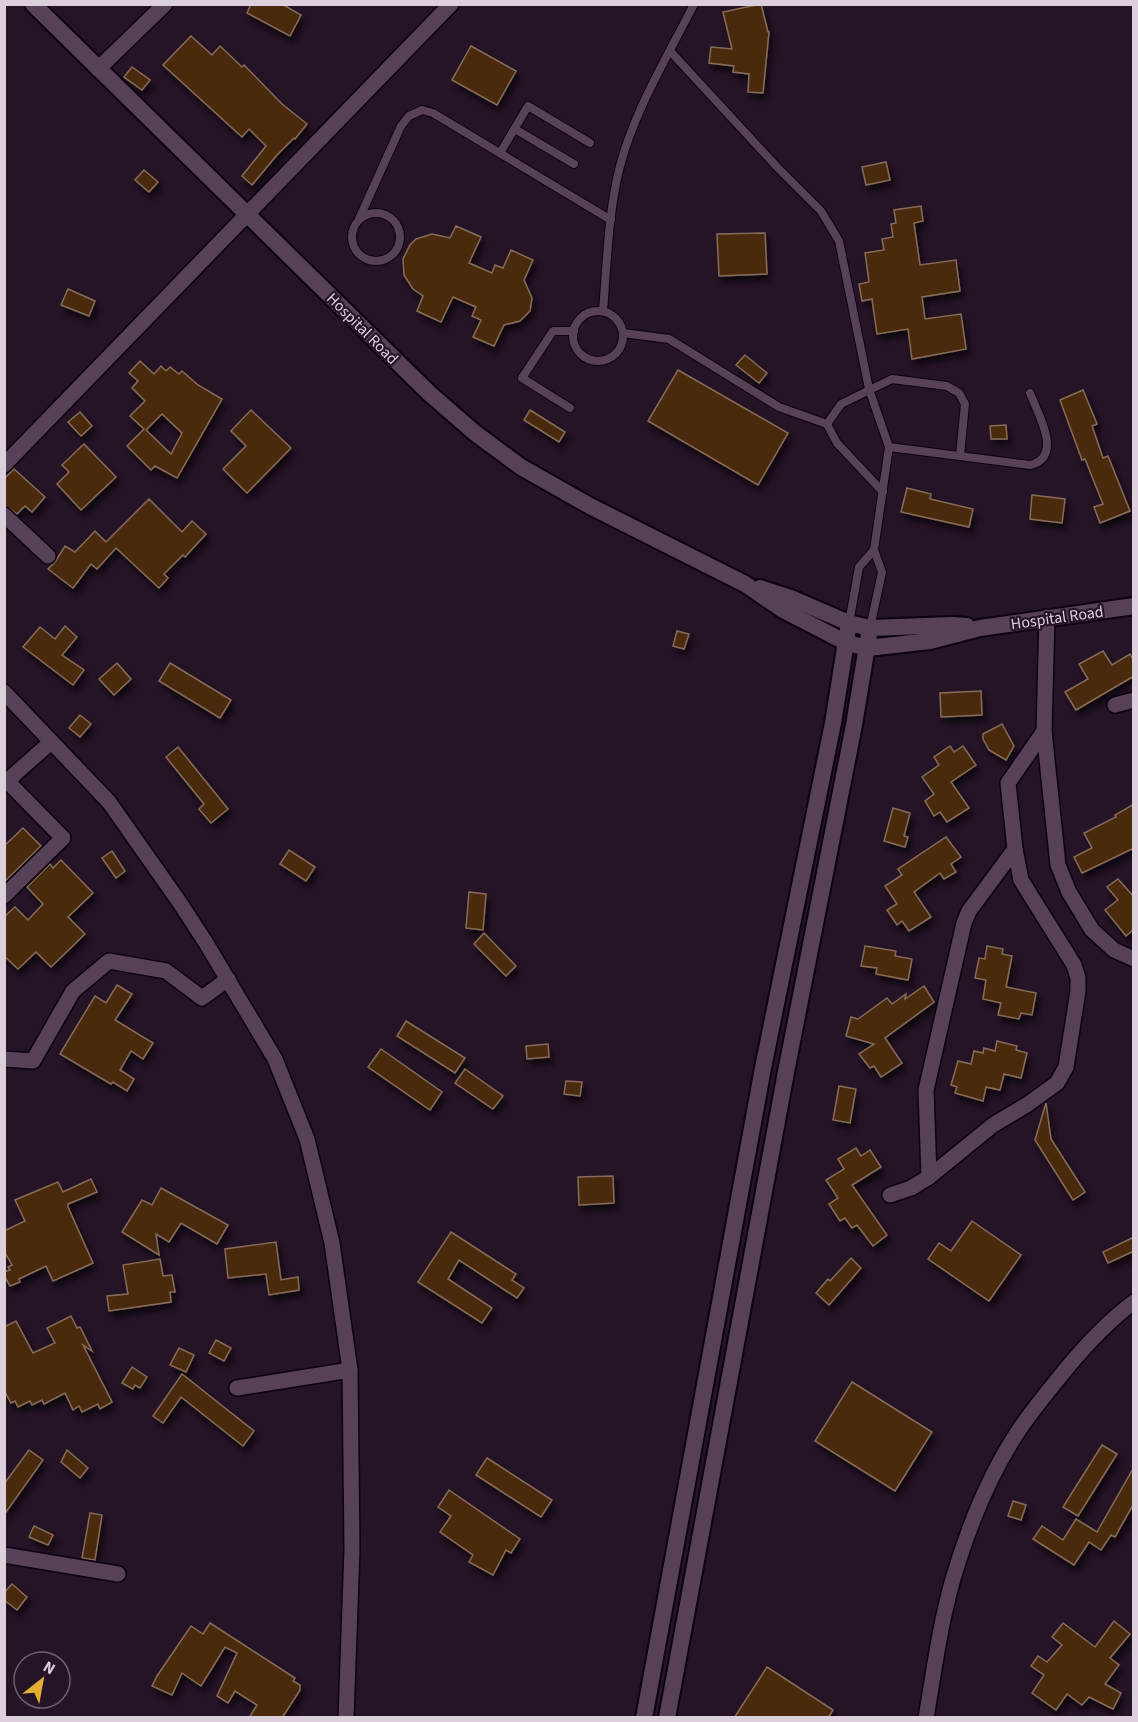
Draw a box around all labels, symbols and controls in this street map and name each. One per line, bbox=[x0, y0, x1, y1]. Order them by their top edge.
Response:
street label: Hospital Road bbox=[322, 288, 403, 369]
street label: Hospital Road bbox=[1009, 601, 1105, 635]
north arrow bbox=[12, 1650, 72, 1710]
text: N bbox=[39, 1656, 59, 1680]

